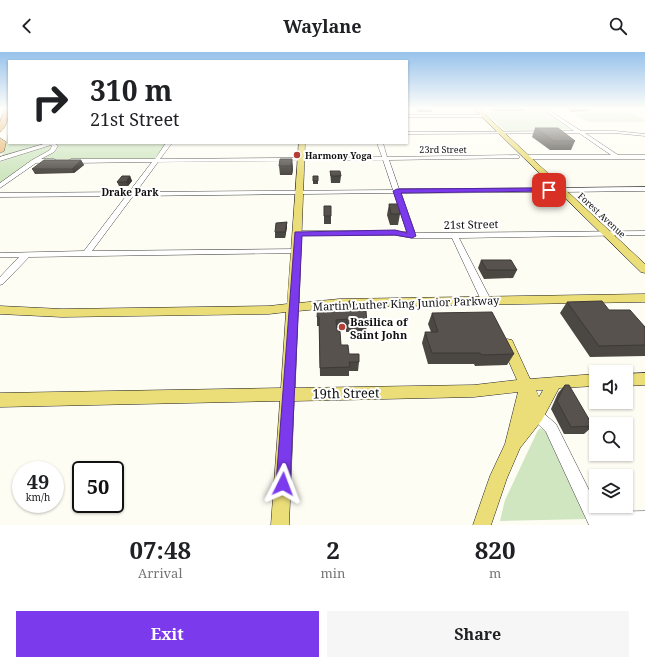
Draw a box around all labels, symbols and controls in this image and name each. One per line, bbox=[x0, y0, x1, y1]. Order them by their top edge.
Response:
text: Waylane bbox=[283, 14, 362, 38]
icon: back bbox=[16, 15, 38, 37]
icon: search bbox=[607, 15, 629, 37]
text: 310 m bbox=[90, 71, 172, 109]
icon: right bbox=[24, 76, 76, 128]
text: 21st Street bbox=[90, 107, 179, 131]
street label: 23rd Street bbox=[419, 143, 467, 156]
place label: Harmony Yoga bbox=[305, 149, 372, 162]
marker: Harmony Yoga bbox=[292, 150, 302, 160]
pin bbox=[532, 173, 566, 207]
icon: arrive bbox=[538, 179, 560, 201]
district label: Drake Park bbox=[101, 185, 159, 199]
street label: Forest Avenue bbox=[575, 189, 629, 241]
street label: 21st Street bbox=[444, 216, 499, 232]
street label: Martin Luther King Junior Parkway bbox=[312, 292, 500, 314]
place label: Basilica of Saint John bbox=[350, 314, 409, 342]
marker: Basilica of Saint John bbox=[337, 322, 347, 332]
map controls bbox=[589, 365, 633, 513]
button: sound bbox=[589, 365, 633, 409]
street label: 19th Street bbox=[312, 383, 380, 403]
button: search bbox=[589, 417, 633, 461]
speed limit sign: 50 bbox=[72, 461, 124, 513]
position arrow bbox=[262, 463, 304, 505]
text: 49 bbox=[27, 468, 49, 495]
button: layers bbox=[589, 469, 633, 513]
text: km/h bbox=[26, 490, 50, 504]
text: 07:48 bbox=[129, 533, 191, 566]
text: 2 bbox=[326, 533, 340, 566]
text: 820 bbox=[475, 533, 515, 566]
text: Arrival bbox=[138, 564, 182, 582]
text: min bbox=[320, 564, 345, 582]
text: m bbox=[489, 564, 501, 582]
button: Exit bbox=[16, 611, 319, 657]
button: Share bbox=[327, 611, 629, 657]

